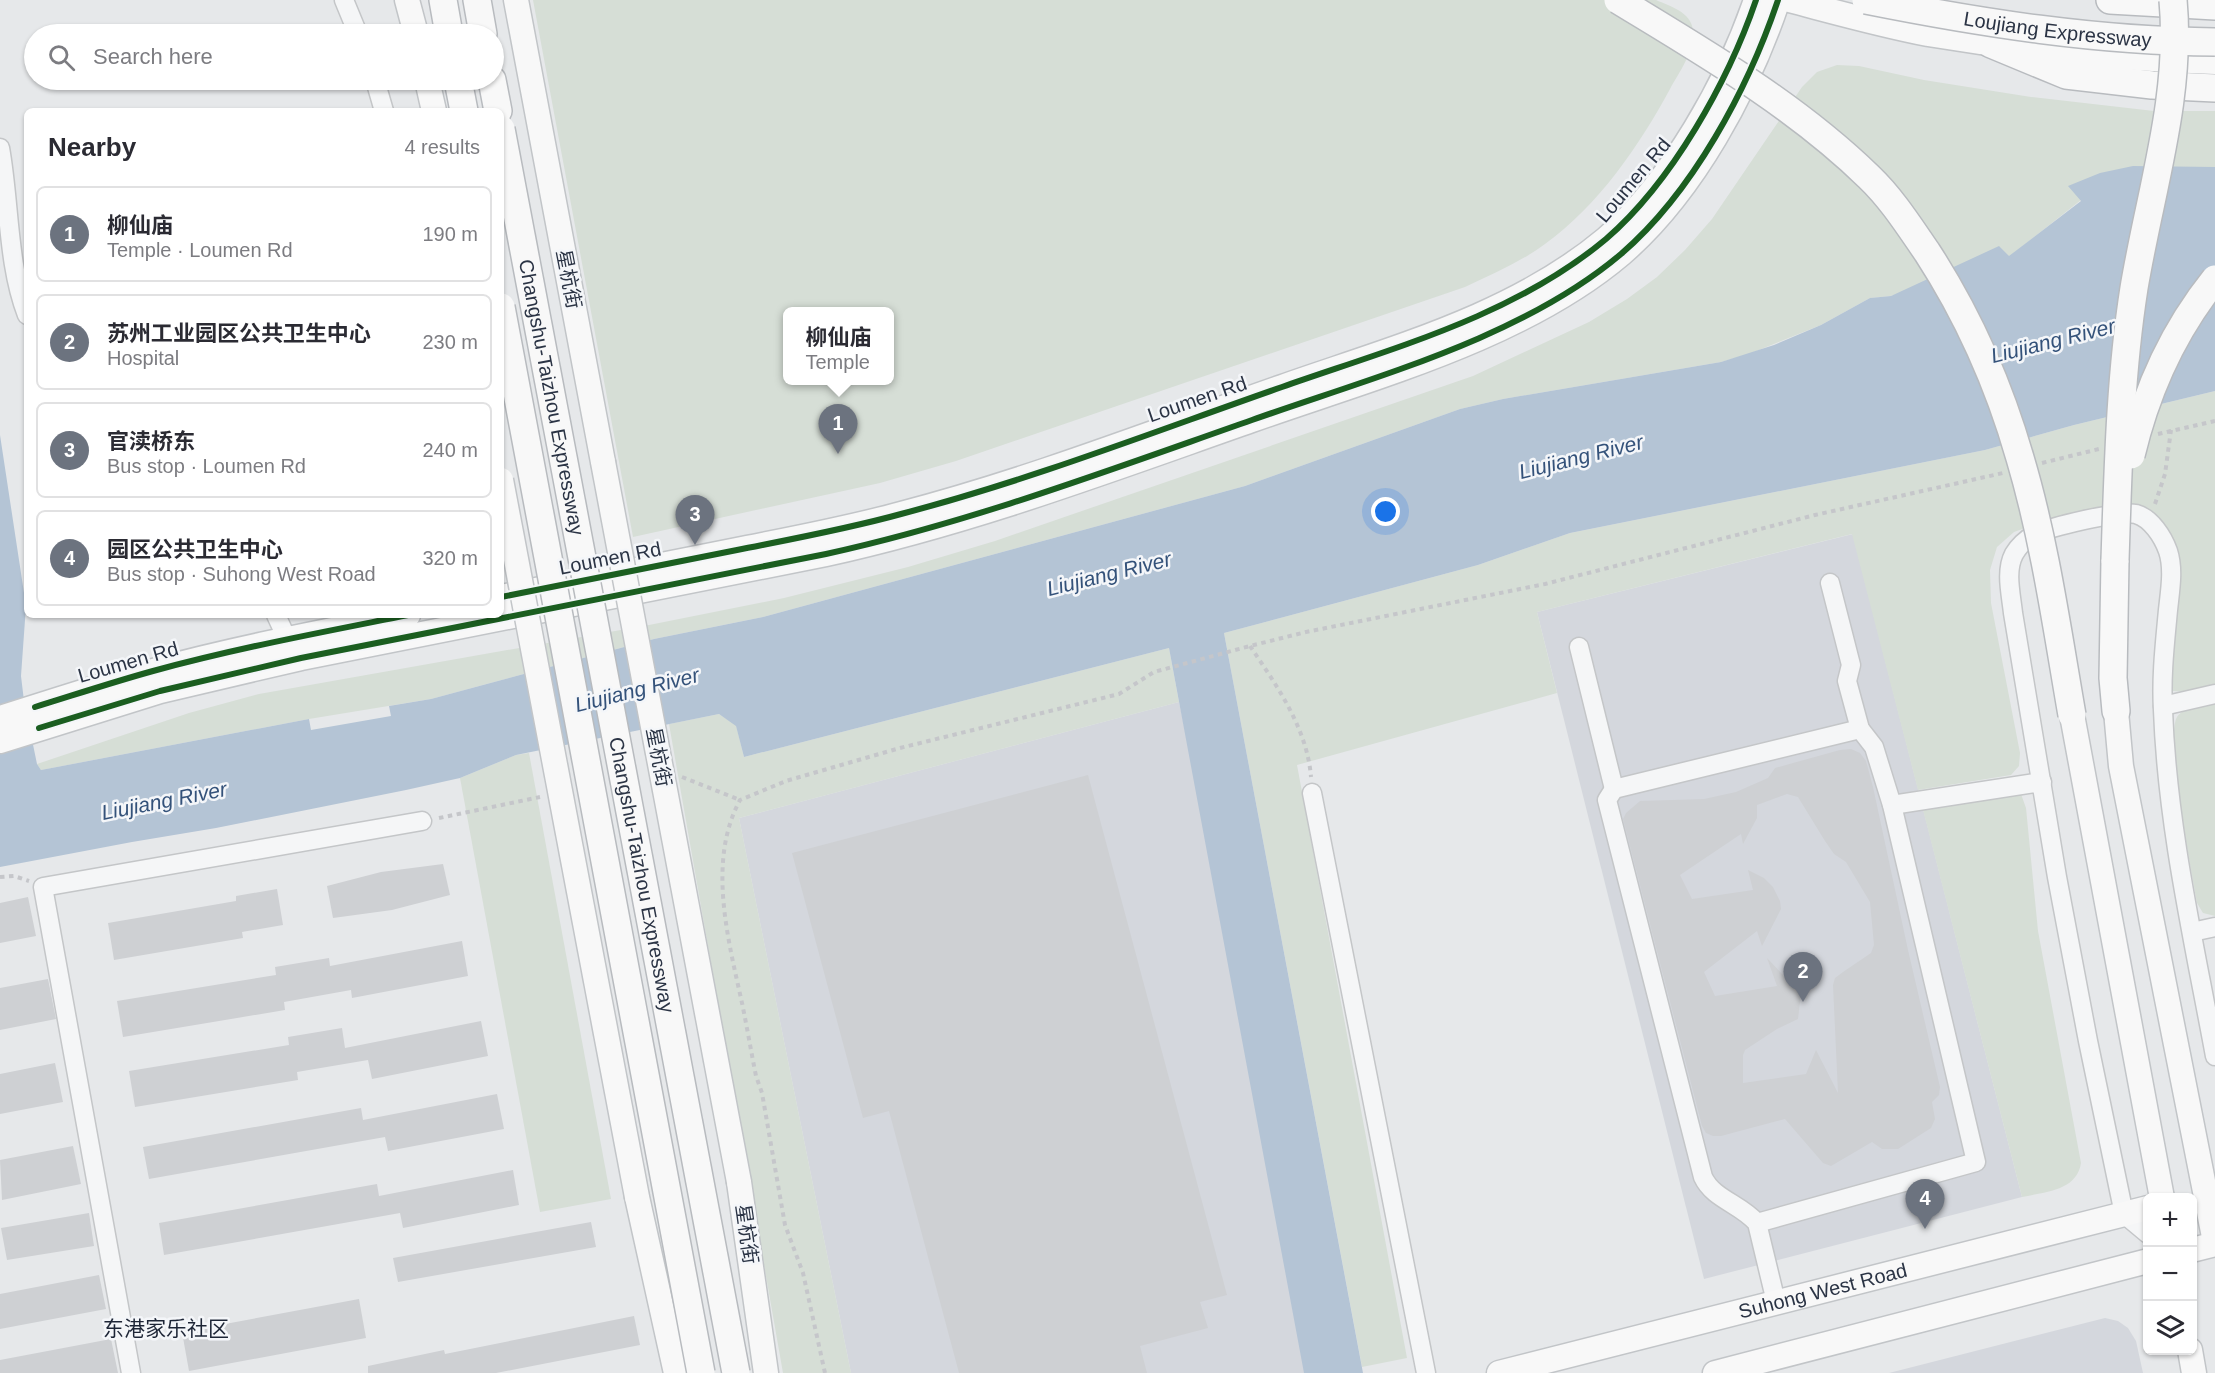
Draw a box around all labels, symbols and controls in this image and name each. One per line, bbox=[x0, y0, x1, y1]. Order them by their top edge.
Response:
street label: Loujiang Expressway bbox=[1962, 7, 2152, 51]
search box bbox=[24, 24, 504, 90]
icon: search bbox=[45, 41, 78, 74]
text: Search here bbox=[93, 44, 213, 69]
text: Nearby bbox=[48, 132, 136, 162]
street label: Loumen Rd bbox=[1591, 133, 1675, 227]
text: 4 results bbox=[404, 136, 480, 158]
text: 柳仙庙 bbox=[107, 213, 173, 238]
text: 1 bbox=[64, 223, 75, 245]
text: 190 m bbox=[422, 223, 478, 245]
text: Temple · Loumen Rd bbox=[107, 239, 293, 261]
street label: 星杭街 bbox=[552, 247, 586, 311]
street label: Changshu-Taizhou Expressway bbox=[515, 258, 588, 537]
popup bbox=[783, 307, 894, 385]
water label: Liujiang River bbox=[1988, 314, 2118, 367]
text: 苏州工业园区公共卫生中心 bbox=[107, 321, 371, 346]
text: 柳仙庙 bbox=[805, 325, 872, 350]
text: 2 bbox=[64, 331, 75, 353]
text: 230 m bbox=[422, 331, 478, 353]
text: Hospital bbox=[107, 347, 179, 369]
text: Temple bbox=[805, 351, 870, 373]
street label: Loumen Rd bbox=[1145, 372, 1249, 426]
pin: 1 bbox=[818, 404, 858, 454]
text: 官渎桥东 bbox=[107, 429, 195, 454]
water label: Liujiang River bbox=[1516, 430, 1646, 483]
text: 3 bbox=[64, 439, 75, 461]
text: 240 m bbox=[422, 439, 478, 461]
text: Bus stop · Loumen Rd bbox=[107, 455, 306, 477]
pin: 3 bbox=[676, 496, 714, 545]
your location bbox=[1371, 497, 1400, 526]
text: 园区公共卫生中心 bbox=[107, 537, 283, 562]
street label: Loumen Rd bbox=[557, 537, 663, 579]
text: 4 bbox=[64, 547, 75, 569]
text: 320 m bbox=[422, 547, 478, 569]
water label: Liujiang River bbox=[1044, 547, 1174, 600]
text: Bus stop · Suhong West Road bbox=[107, 563, 376, 585]
street label: Loumen Rd bbox=[75, 637, 181, 687]
water label: Liujiang River bbox=[572, 663, 702, 716]
street label: 星杭街 bbox=[642, 725, 676, 789]
street label: Changshu-Taizhou Expressway bbox=[605, 735, 679, 1015]
water label: Liujiang River bbox=[99, 777, 230, 824]
pin: 2 bbox=[1784, 952, 1822, 1002]
pin: 4 bbox=[1906, 1180, 1944, 1229]
map controls bbox=[2143, 1193, 2197, 1355]
button: + bbox=[2143, 1193, 2197, 1247]
street label: 星杭街 bbox=[732, 1203, 762, 1265]
button: − bbox=[2143, 1247, 2197, 1301]
street label: Suhong West Road bbox=[1736, 1259, 1909, 1323]
button: layers bbox=[2143, 1301, 2197, 1355]
district label: 东港家乐社区 bbox=[103, 1317, 229, 1340]

